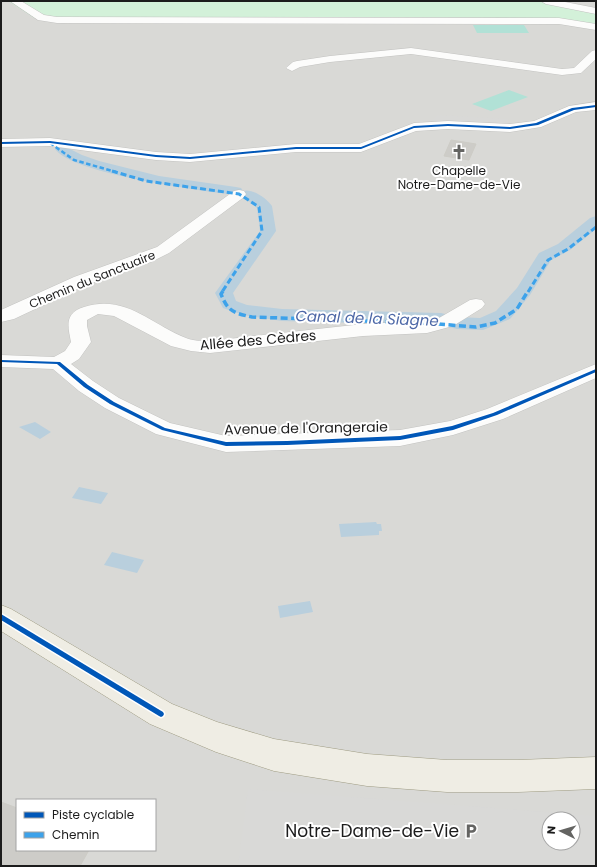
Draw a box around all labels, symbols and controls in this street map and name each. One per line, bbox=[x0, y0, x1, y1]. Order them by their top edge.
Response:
church icon: Chapelle Notre-Dame-de-Vie bbox=[450, 143, 468, 161]
place label: Chapelle Notre-Dame-de-Vie bbox=[398, 162, 520, 193]
street label: Chemin du Sanctuaire bbox=[26, 246, 158, 312]
water label: Canal de la Siagne bbox=[295, 305, 439, 331]
street label: Allée des Cèdres bbox=[199, 325, 317, 355]
street label: Avenue de l'Orangeraie bbox=[224, 417, 388, 439]
legend bbox=[16, 799, 156, 851]
text: Piste cyclable bbox=[52, 806, 134, 823]
north arrow bbox=[541, 811, 581, 851]
place label: Notre-Dame-de-Vie bbox=[285, 819, 459, 843]
parking icon: Notre-Dame-de-Vie bbox=[462, 822, 480, 840]
text: N bbox=[543, 825, 559, 835]
text: Chemin bbox=[52, 826, 99, 843]

